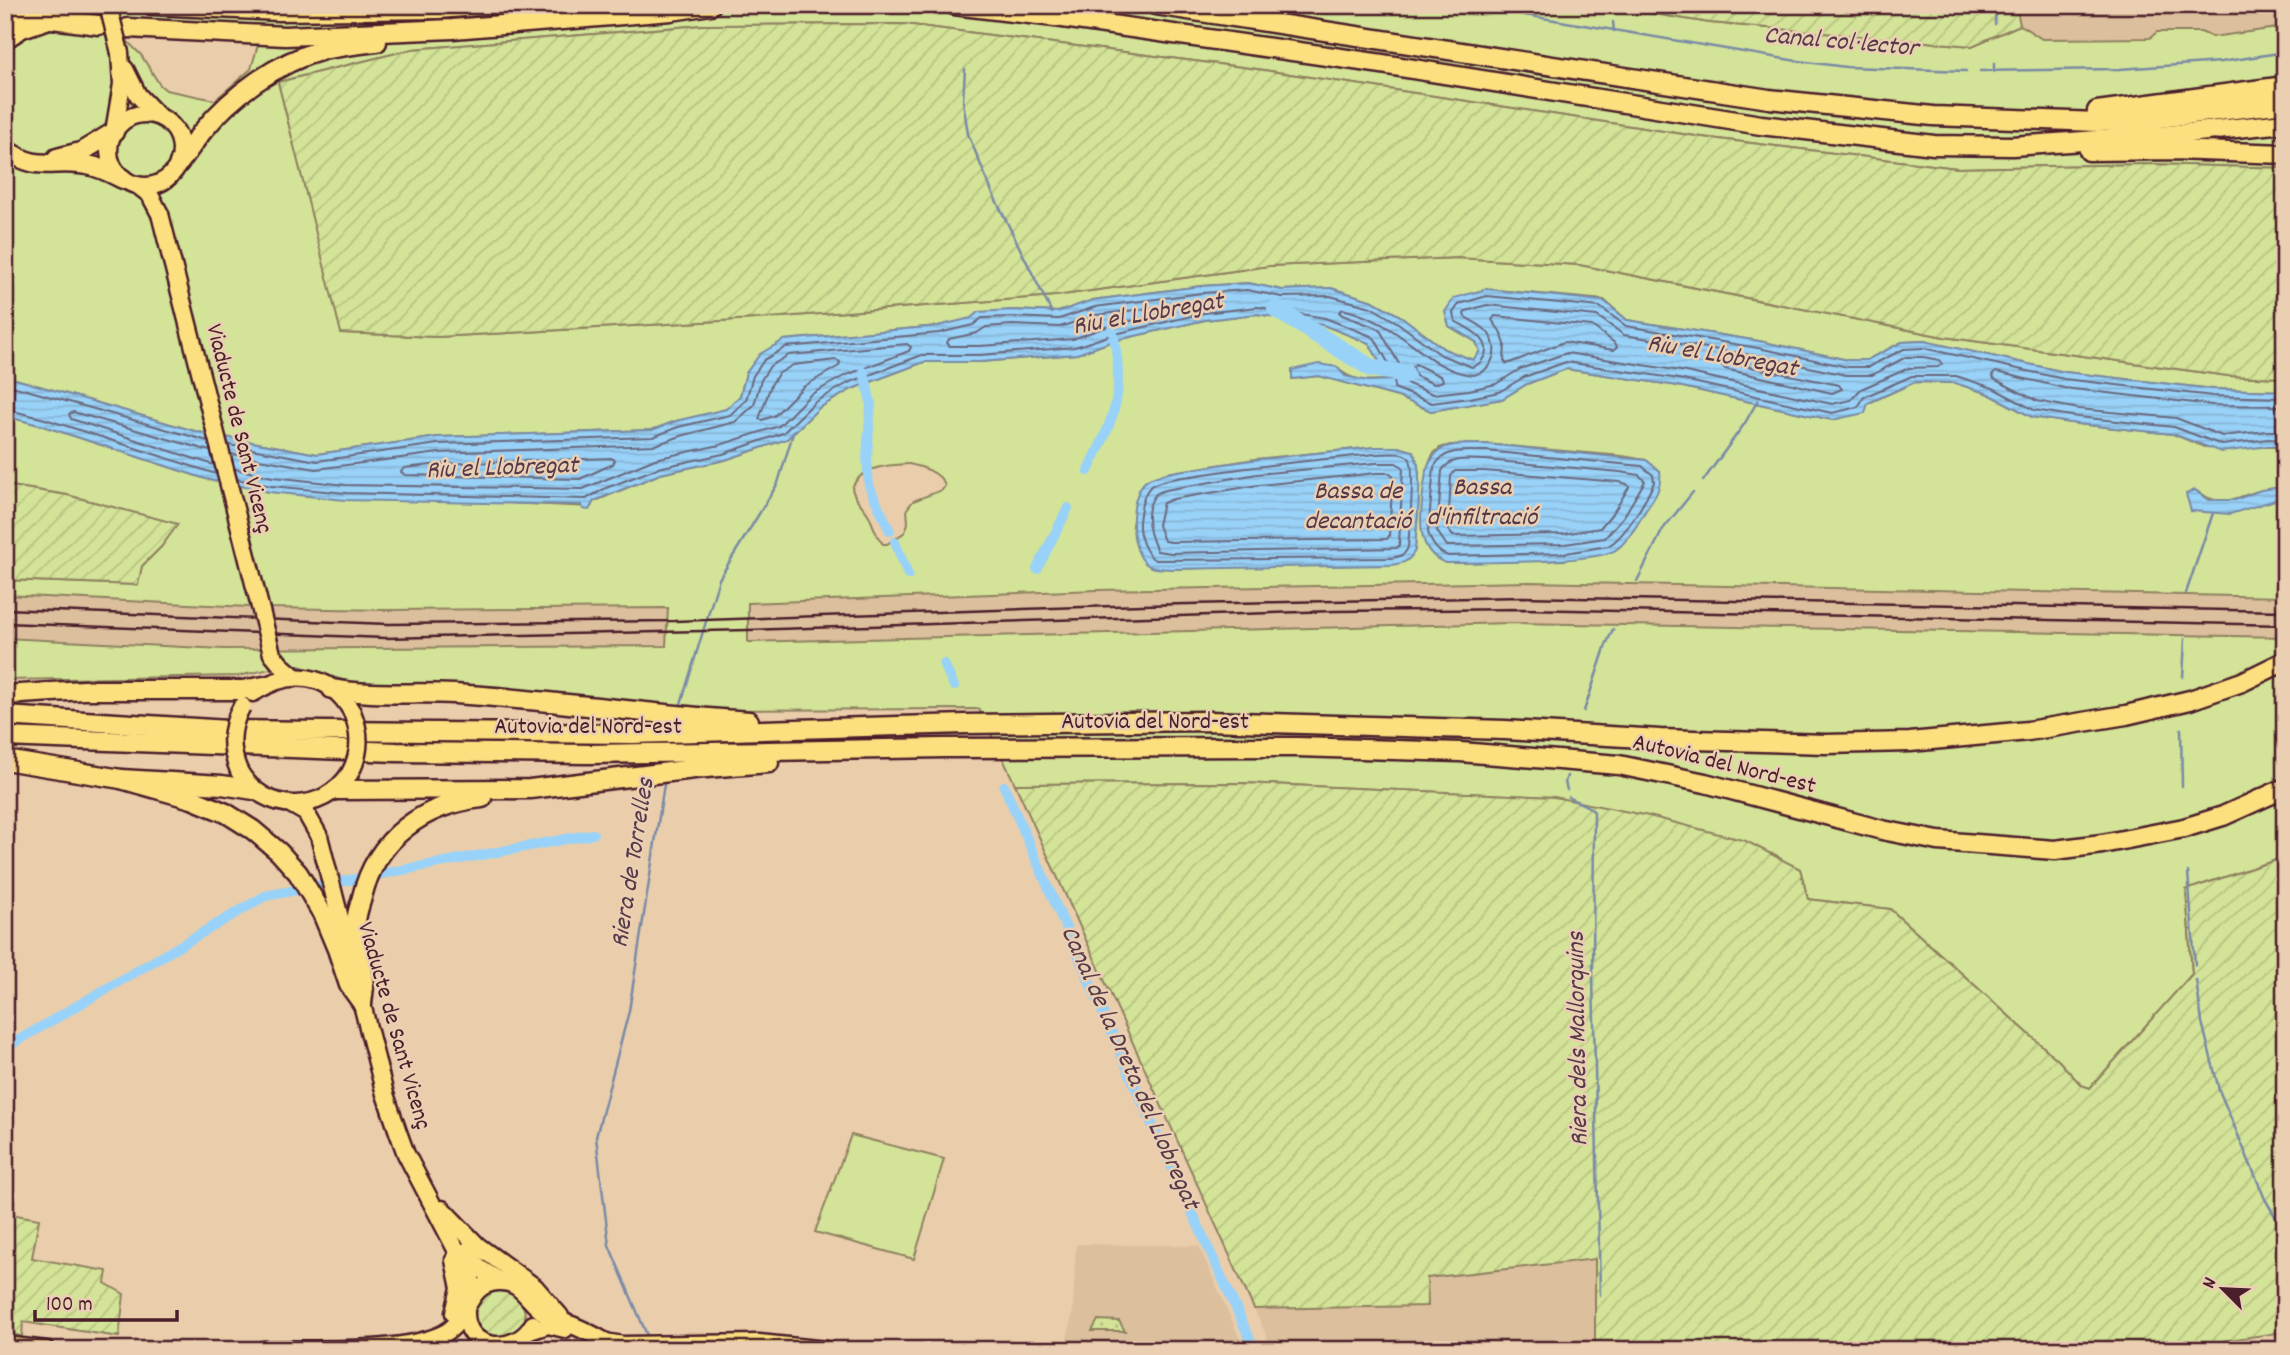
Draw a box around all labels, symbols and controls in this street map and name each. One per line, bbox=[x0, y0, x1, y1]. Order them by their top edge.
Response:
water label: Canal col·lector bbox=[1762, 18, 1923, 68]
water label: Riu el Llobregat bbox=[1070, 283, 1228, 346]
street label: Viaducte de Sant Vicenç bbox=[196, 321, 280, 537]
water label: Riu el Llobregat bbox=[1644, 326, 1802, 389]
water label: Riu el Llobregat bbox=[425, 448, 581, 490]
water label: Bassa d'infiltració bbox=[1427, 470, 1541, 537]
water label: Bassa de decantació bbox=[1305, 474, 1415, 541]
street label: Autovia del Nord-est bbox=[1061, 706, 1249, 740]
street label: Autovia del Nord-est bbox=[494, 711, 682, 745]
street label: Autovia del Nord-est bbox=[1629, 726, 1819, 804]
water label: Riera de Torrelles bbox=[602, 774, 666, 951]
street label: Viaducte de Sant Vicenç bbox=[347, 918, 439, 1134]
water label: Canal de la Dreta del Llobregat bbox=[1050, 920, 1209, 1218]
water label: Riera dels Mallorquins bbox=[1559, 930, 1599, 1147]
north arrow bbox=[2188, 1254, 2258, 1324]
text: N bbox=[2196, 1274, 2225, 1293]
scale bar bbox=[35, 1278, 177, 1322]
text: 100 m bbox=[46, 1291, 93, 1321]

